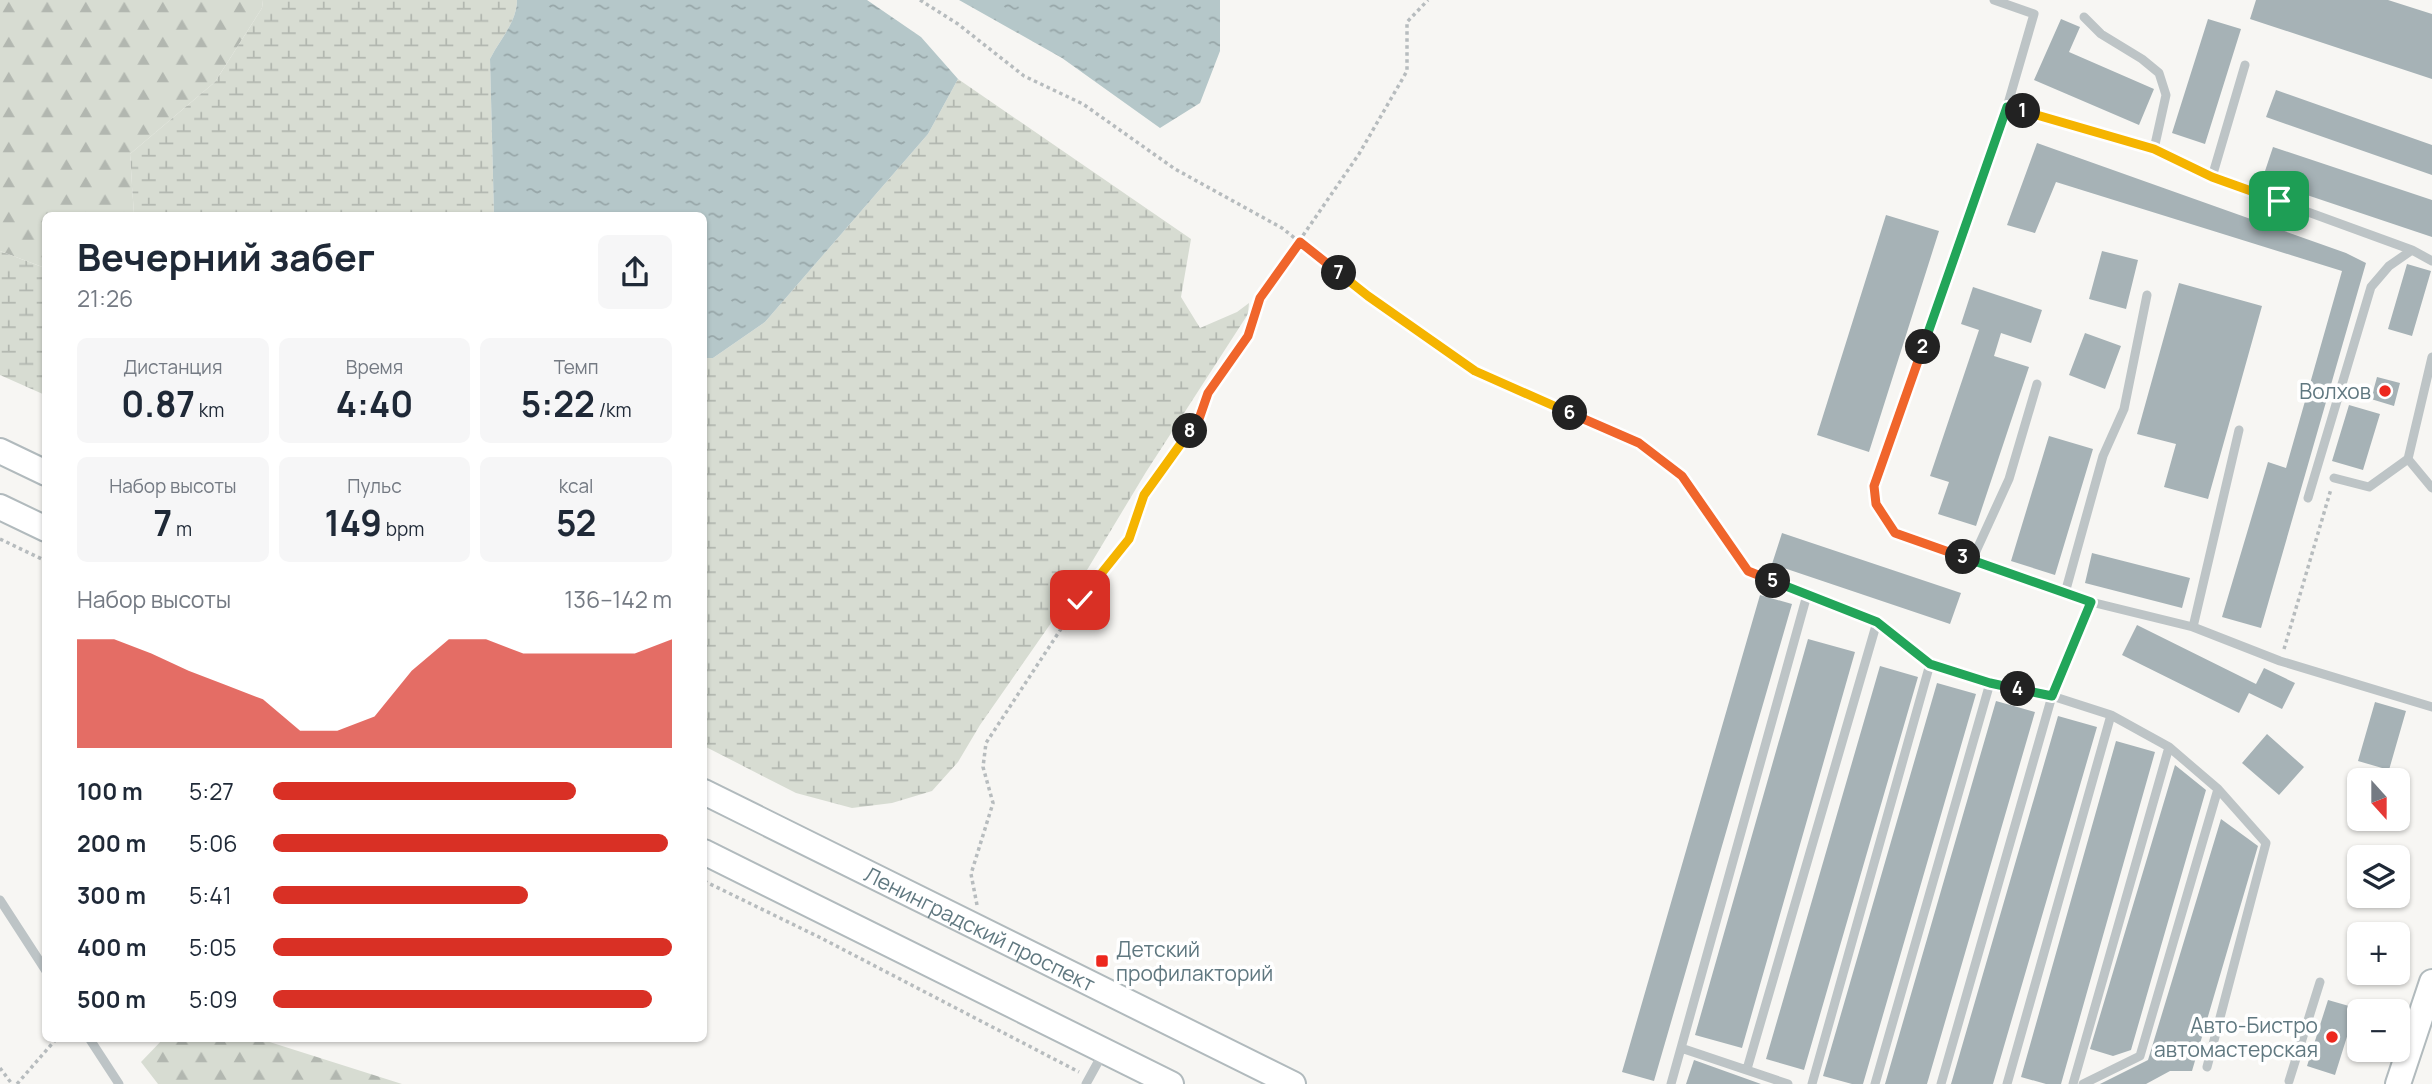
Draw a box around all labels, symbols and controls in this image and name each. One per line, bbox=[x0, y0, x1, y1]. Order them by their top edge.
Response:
pin: 1 bbox=[2006, 94, 2040, 128]
text: 1 bbox=[2018, 97, 2027, 123]
pin bbox=[2249, 171, 2309, 231]
icon: arrive bbox=[2260, 182, 2298, 220]
text: Вечерний забег bbox=[77, 230, 375, 282]
button: share bbox=[598, 235, 672, 309]
pin: 7 bbox=[1322, 256, 1356, 290]
text: 7 bbox=[1333, 259, 1344, 285]
text: 21:26 bbox=[77, 282, 133, 314]
pin: 2 bbox=[1906, 330, 1940, 364]
text: 2 bbox=[1917, 333, 1928, 359]
text: Дистанция bbox=[123, 354, 222, 380]
text: Время bbox=[346, 354, 403, 380]
text: Темп bbox=[554, 354, 599, 380]
place label: Волхов bbox=[2299, 377, 2371, 405]
text: 0.87 bbox=[121, 380, 195, 428]
text: 4:40 bbox=[336, 380, 413, 428]
text: 5:22 bbox=[521, 380, 595, 428]
marker: Волхов bbox=[2377, 383, 2393, 399]
pin: 6 bbox=[1552, 396, 1588, 430]
text: km bbox=[195, 397, 224, 423]
text: /km bbox=[595, 397, 632, 423]
text: 6 bbox=[1564, 399, 1575, 425]
pin: 8 bbox=[1172, 414, 1208, 448]
text: 8 bbox=[1184, 417, 1195, 443]
text: Набор высоты bbox=[109, 473, 237, 499]
text: Пульс bbox=[347, 473, 402, 499]
text: kcal bbox=[559, 473, 594, 499]
text: 7 bbox=[154, 499, 172, 547]
text: 149 bbox=[325, 499, 382, 547]
text: 52 bbox=[556, 499, 596, 547]
text: m bbox=[172, 516, 192, 542]
text: bpm bbox=[382, 516, 424, 542]
pin: 3 bbox=[1946, 540, 1980, 574]
text: 3 bbox=[1957, 543, 1968, 569]
pin: 5 bbox=[1756, 564, 1790, 598]
text: 5 bbox=[1767, 567, 1778, 593]
pin bbox=[1050, 570, 1110, 630]
icon: check bbox=[1061, 581, 1099, 619]
text: Набор высоты bbox=[77, 583, 231, 615]
text: 136–142 m bbox=[564, 583, 672, 615]
pin: 4 bbox=[2000, 672, 2036, 706]
text: 4 bbox=[2012, 675, 2023, 701]
north arrow bbox=[2347, 768, 2410, 831]
map controls bbox=[2347, 768, 2410, 1062]
text: 100 m bbox=[77, 775, 143, 807]
text: 5:27 bbox=[189, 775, 234, 807]
text: 200 m bbox=[77, 827, 146, 859]
text: 5:06 bbox=[189, 827, 237, 859]
button: layers bbox=[2347, 845, 2410, 908]
street label: Ленинградский проспект bbox=[860, 860, 1100, 998]
text: 300 m bbox=[77, 879, 146, 911]
text: 5:41 bbox=[189, 879, 232, 911]
button: + bbox=[2347, 922, 2410, 985]
text: 400 m bbox=[77, 931, 147, 963]
text: 5:05 bbox=[189, 931, 236, 963]
place label: Детский профилакторий bbox=[1116, 935, 1273, 987]
marker: Детский профилакторий bbox=[1094, 953, 1110, 969]
text: 500 m bbox=[77, 983, 146, 1015]
text: 5:09 bbox=[189, 983, 237, 1015]
button: − bbox=[2347, 999, 2410, 1062]
place label: Авто-Бистро автомастерская bbox=[2154, 1011, 2318, 1063]
marker: Авто-Бистро автомастерская bbox=[2324, 1029, 2340, 1045]

